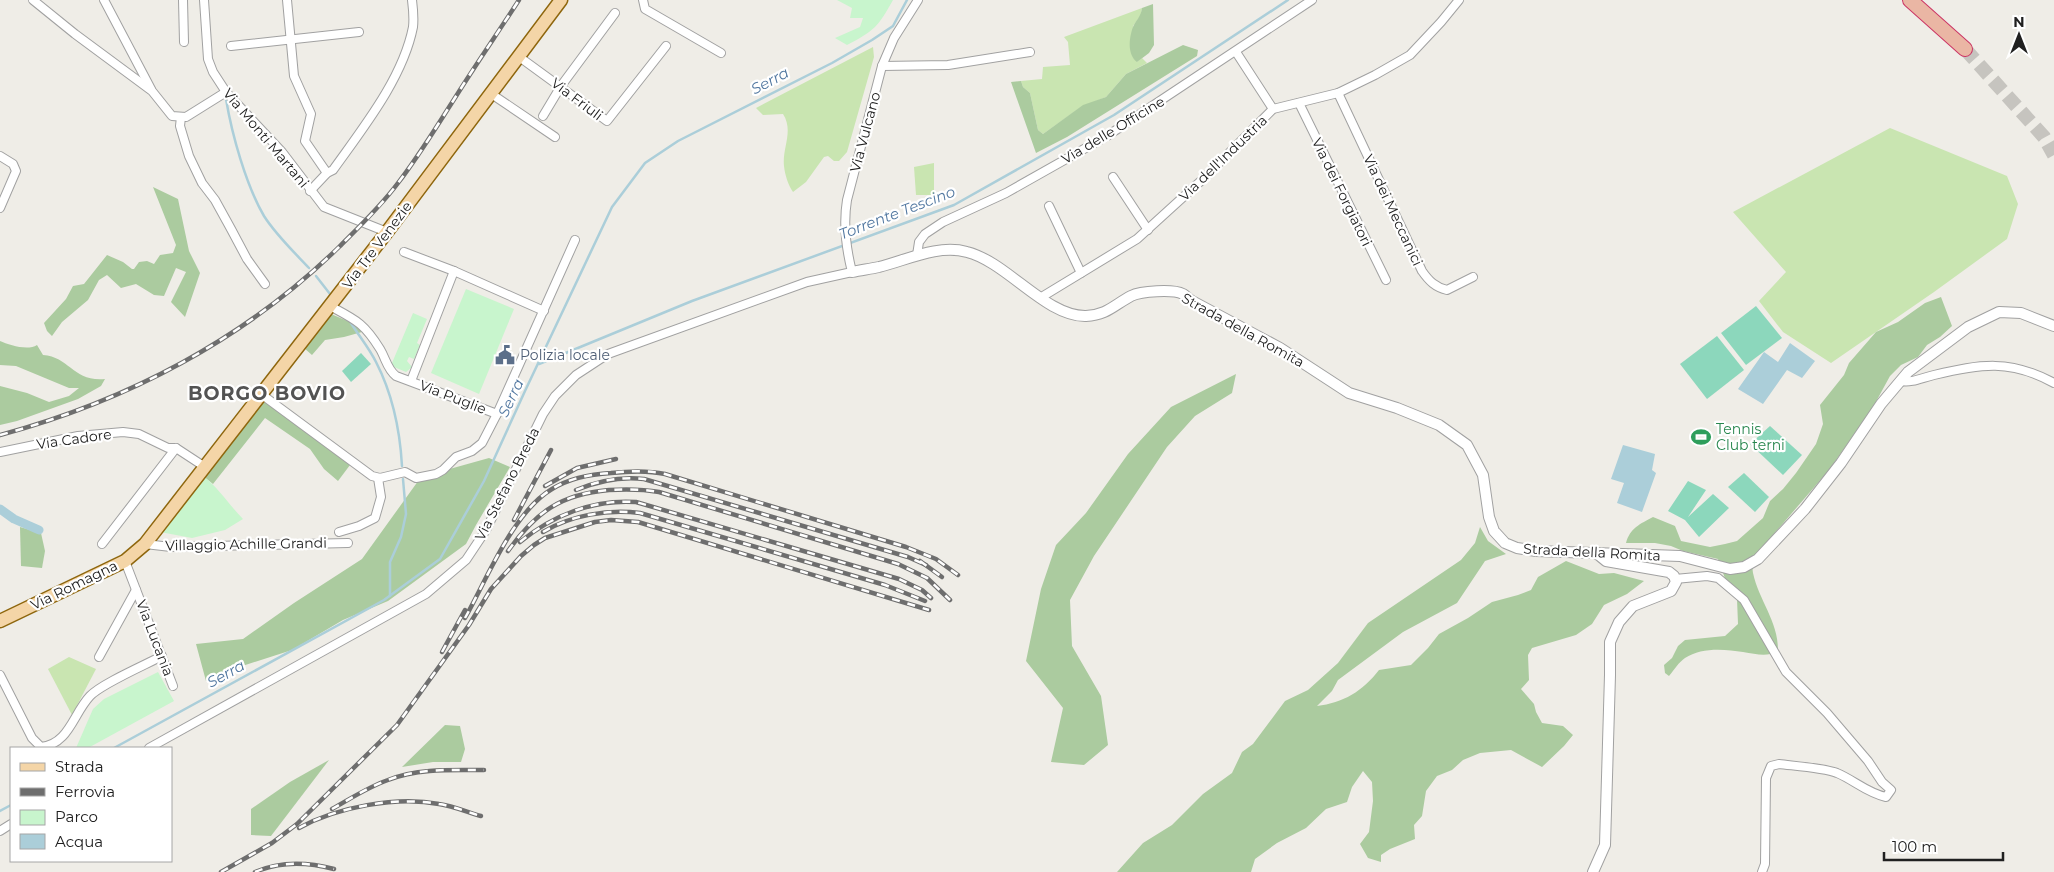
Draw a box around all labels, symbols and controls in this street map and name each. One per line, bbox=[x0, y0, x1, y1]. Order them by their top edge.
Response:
north arrow bbox=[1994, 10, 2044, 60]
text: N bbox=[2013, 13, 2025, 31]
water label: Serra bbox=[748, 63, 792, 98]
street label: Via Friuli bbox=[548, 74, 606, 124]
street label: Via Monti Martani bbox=[219, 85, 313, 191]
street label: Via Vulcano bbox=[846, 90, 884, 174]
street label: Via delle Officine bbox=[1058, 92, 1168, 168]
street label: Via dell'Industria bbox=[1175, 111, 1271, 205]
street label: Via dei Forgiatori bbox=[1308, 135, 1376, 249]
street label: Via dei Meccanici bbox=[1359, 151, 1427, 269]
water label: Torrente Tescino bbox=[836, 182, 958, 243]
street label: Via Tre Venezie bbox=[338, 198, 416, 292]
street label: Strada della Romita bbox=[1179, 289, 1307, 371]
public building icon: Polizia locale bbox=[494, 344, 516, 366]
place label: Polizia locale bbox=[520, 346, 610, 364]
street label: Via Puglie bbox=[417, 376, 489, 418]
water label: Serra bbox=[493, 376, 528, 420]
district label: BORGO BOVIO bbox=[188, 382, 346, 405]
place label: Tennis Club terni bbox=[1716, 420, 1785, 454]
street label: Via Stefano Breda bbox=[471, 424, 543, 544]
street label: Via Cadore bbox=[35, 425, 113, 453]
sports icon: Tennis Club terni bbox=[1690, 426, 1712, 448]
street label: Villaggio Achille Grandi bbox=[165, 534, 327, 554]
street label: Strada della Romita bbox=[1523, 539, 1661, 565]
street label: Via Romagna bbox=[28, 556, 120, 614]
street label: Via Lucania bbox=[132, 597, 178, 679]
water label: Serra bbox=[204, 656, 248, 692]
legend bbox=[10, 747, 172, 862]
text: Strada bbox=[55, 757, 104, 776]
text: Ferrovia bbox=[55, 782, 115, 801]
text: Parco bbox=[55, 807, 98, 826]
scale bar bbox=[1884, 830, 2003, 862]
text: Acqua bbox=[55, 832, 103, 851]
text: 100 m bbox=[1892, 837, 1937, 856]

